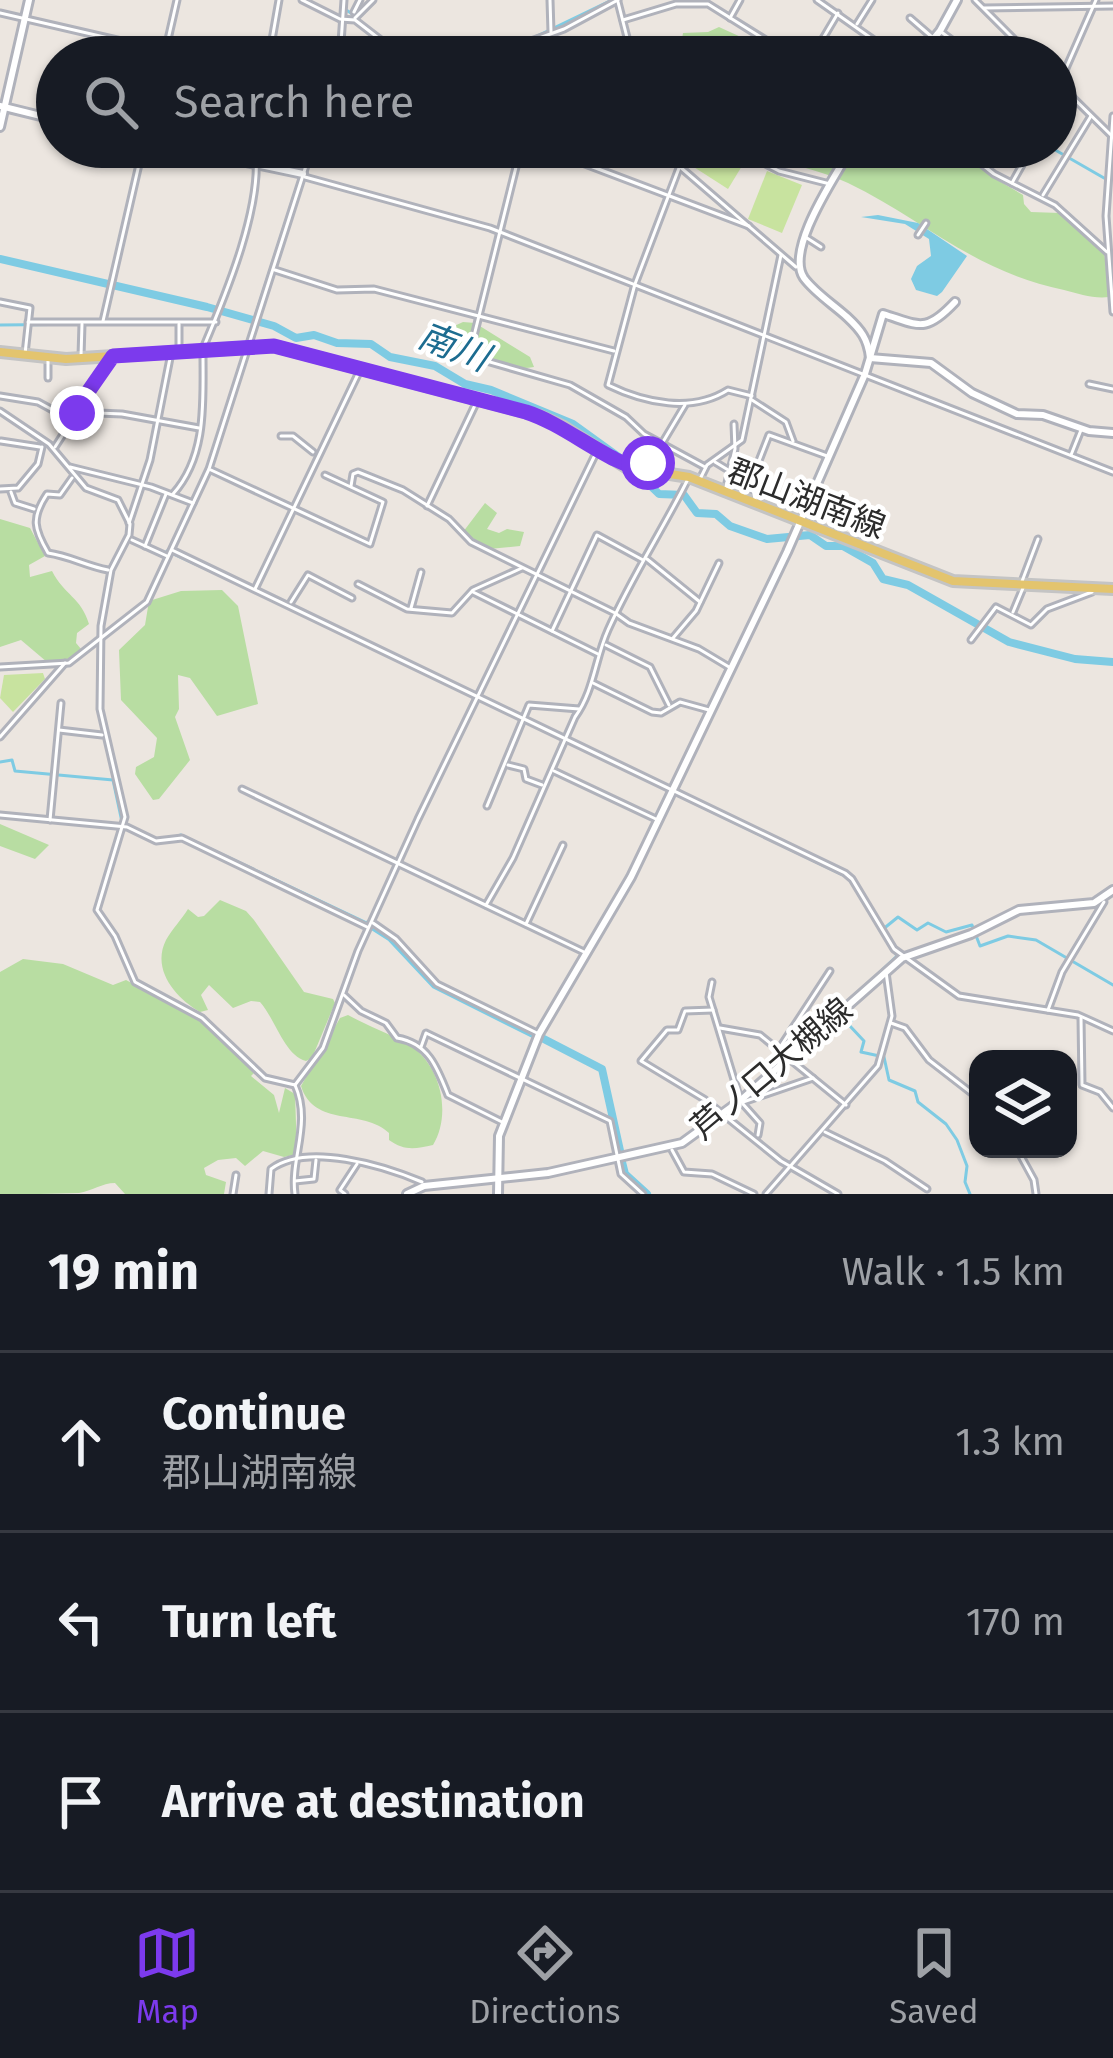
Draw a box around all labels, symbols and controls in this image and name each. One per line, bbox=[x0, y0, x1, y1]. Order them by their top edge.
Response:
search box bbox=[36, 36, 1077, 168]
icon: search bbox=[78, 69, 144, 135]
text: Search here bbox=[174, 75, 414, 129]
water label: 南川 bbox=[412, 313, 499, 382]
route end bbox=[50, 386, 104, 440]
route start bbox=[621, 436, 675, 490]
street label: 郡山湖南線 bbox=[722, 451, 891, 547]
street label: 芦ノ口大槻線 bbox=[683, 990, 860, 1148]
map controls bbox=[969, 1050, 1077, 1158]
button: layers bbox=[969, 1050, 1077, 1158]
text: 19 min bbox=[48, 1241, 199, 1303]
text: Walk · 1.5 km bbox=[842, 1249, 1065, 1295]
text: Continue bbox=[162, 1387, 346, 1441]
icon: ahead bbox=[48, 1409, 114, 1475]
text: 1.3 km bbox=[955, 1419, 1065, 1465]
text: 郡山湖南線 bbox=[162, 1450, 357, 1496]
icon: left bbox=[48, 1589, 114, 1655]
text: Turn left bbox=[162, 1595, 336, 1649]
text: 170 m bbox=[966, 1599, 1065, 1645]
icon: arrive bbox=[48, 1769, 114, 1835]
text: Arrive at destination bbox=[162, 1775, 585, 1829]
tab: Map bbox=[134, 1920, 200, 2032]
tab: Directions bbox=[469, 1920, 621, 2032]
tab: Saved bbox=[889, 1920, 979, 2032]

